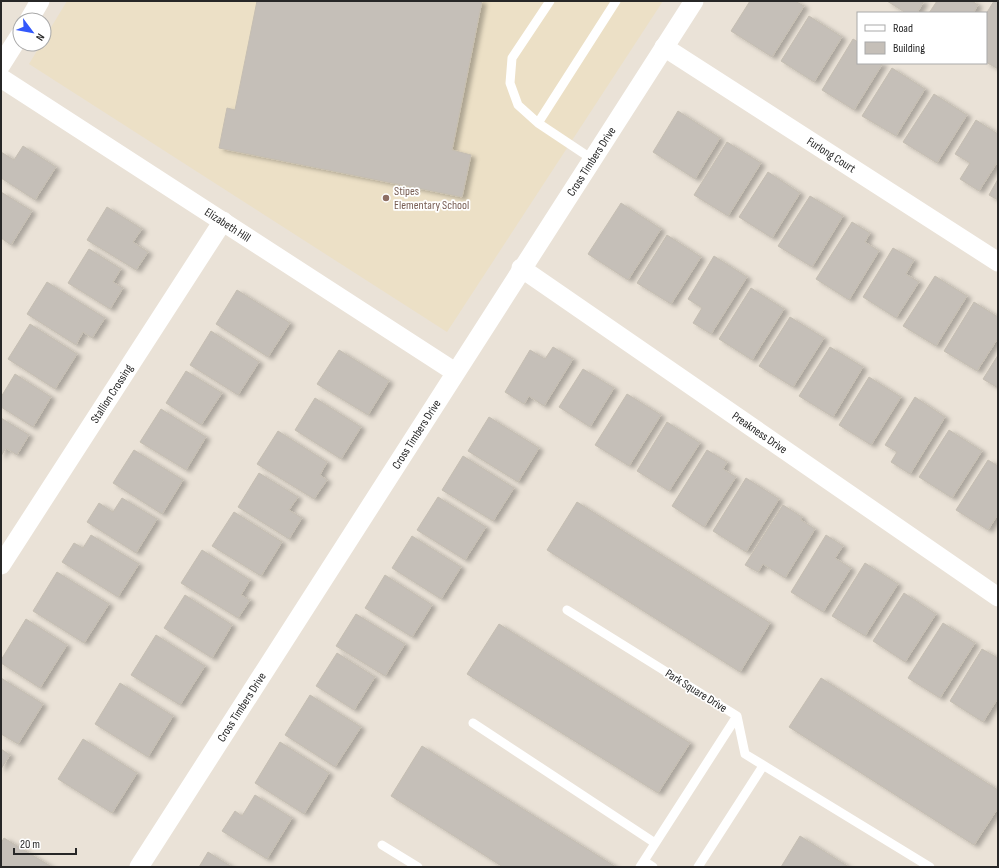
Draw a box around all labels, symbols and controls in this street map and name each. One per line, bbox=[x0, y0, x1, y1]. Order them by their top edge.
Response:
north arrow bbox=[12, 12, 52, 52]
legend bbox=[857, 12, 987, 64]
text: Road bbox=[893, 21, 913, 36]
text: N bbox=[33, 31, 47, 43]
text: Building bbox=[893, 41, 925, 56]
street label: Cross Timbers Drive bbox=[563, 124, 619, 199]
street label: Furlong Court bbox=[804, 133, 859, 176]
place label: Stipes Elementary School bbox=[394, 184, 469, 213]
marker: Stipes Elementary School bbox=[381, 193, 391, 203]
street label: Elizabeth Hill bbox=[202, 204, 254, 245]
street label: Stallion Crossing bbox=[87, 361, 136, 426]
street label: Cross Timbers Drive bbox=[389, 397, 444, 472]
street label: Preakness Drive bbox=[729, 408, 790, 457]
street label: Park Square Drive bbox=[662, 666, 730, 716]
street label: Cross Timbers Drive bbox=[214, 669, 269, 745]
scale bar bbox=[14, 830, 76, 856]
text: 20 m bbox=[20, 837, 40, 852]

